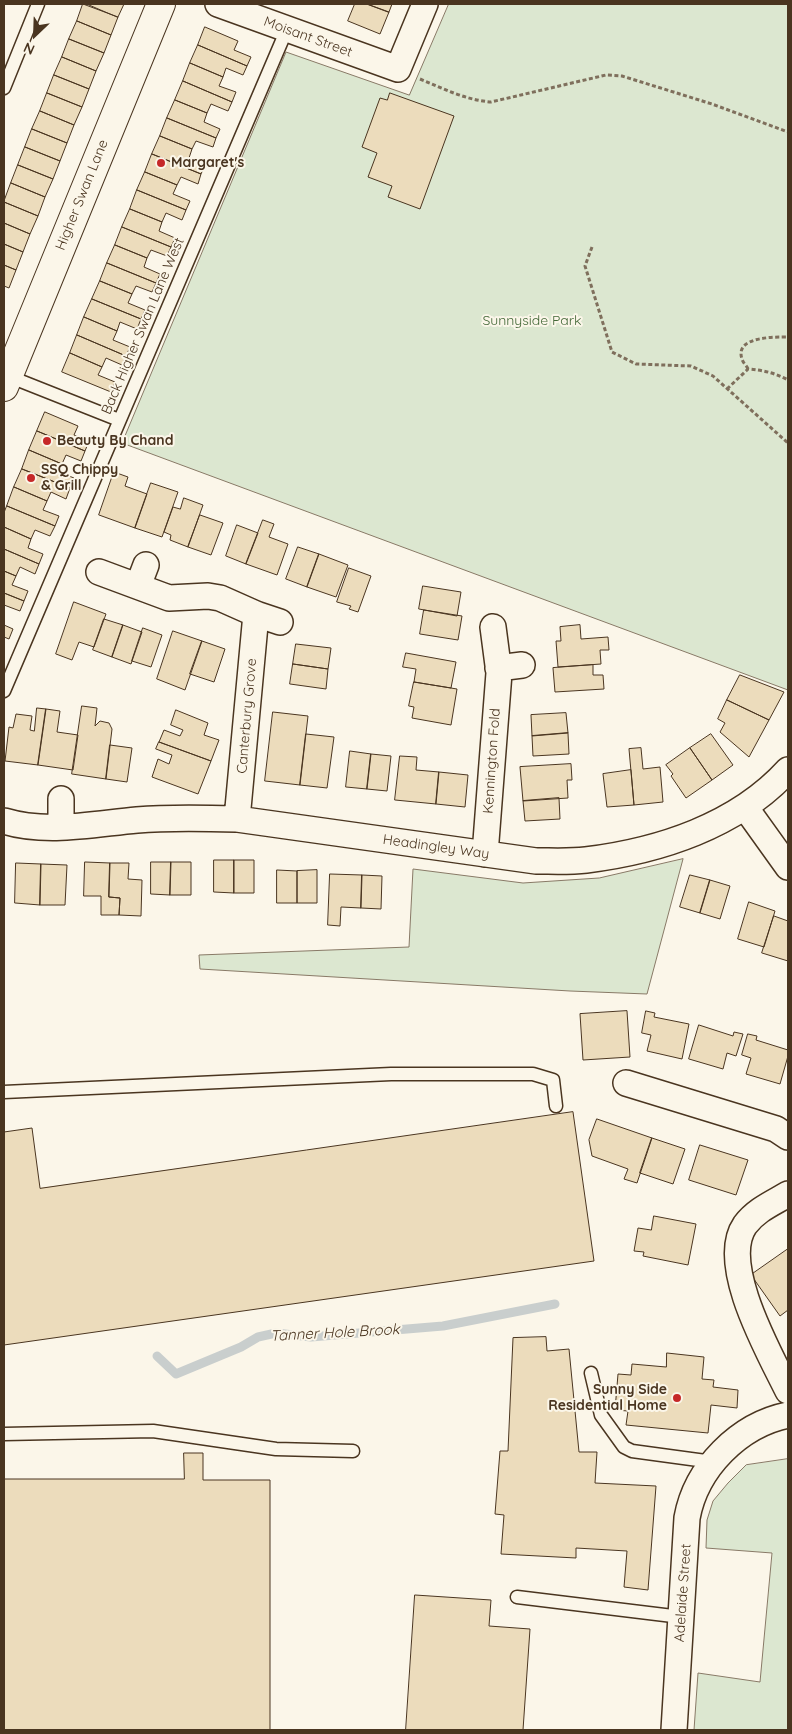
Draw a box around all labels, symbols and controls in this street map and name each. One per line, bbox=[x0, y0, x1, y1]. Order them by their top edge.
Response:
north arrow bbox=[10, 10, 60, 60]
street label: Moisant Street bbox=[261, 13, 355, 61]
text: N bbox=[21, 38, 37, 59]
street label: Higher Swan Lane bbox=[52, 137, 112, 253]
place label: Margaret's bbox=[171, 155, 244, 171]
marker: Margaret's bbox=[155, 157, 167, 169]
street label: Back Higher Swan Lane West bbox=[98, 235, 188, 417]
park label: Sunnyside Park bbox=[482, 313, 582, 329]
place label: Beauty By Chand bbox=[57, 433, 173, 449]
marker: Beauty By Chand bbox=[41, 435, 53, 447]
place label: SSQ Chippy & Grill bbox=[41, 462, 118, 494]
marker: SSQ Chippy & Grill bbox=[25, 472, 37, 484]
street label: Canterbury Grove bbox=[234, 658, 260, 774]
street label: Kennington Fold bbox=[480, 708, 504, 814]
street label: Headingley Way bbox=[382, 831, 490, 863]
water label: Tanner Hole Brook bbox=[270, 1321, 400, 1345]
place label: Sunny Side Residential Home bbox=[548, 1382, 667, 1414]
marker: Sunny Side Residential Home bbox=[671, 1392, 683, 1404]
street label: Adelaide Street bbox=[671, 1543, 695, 1643]

